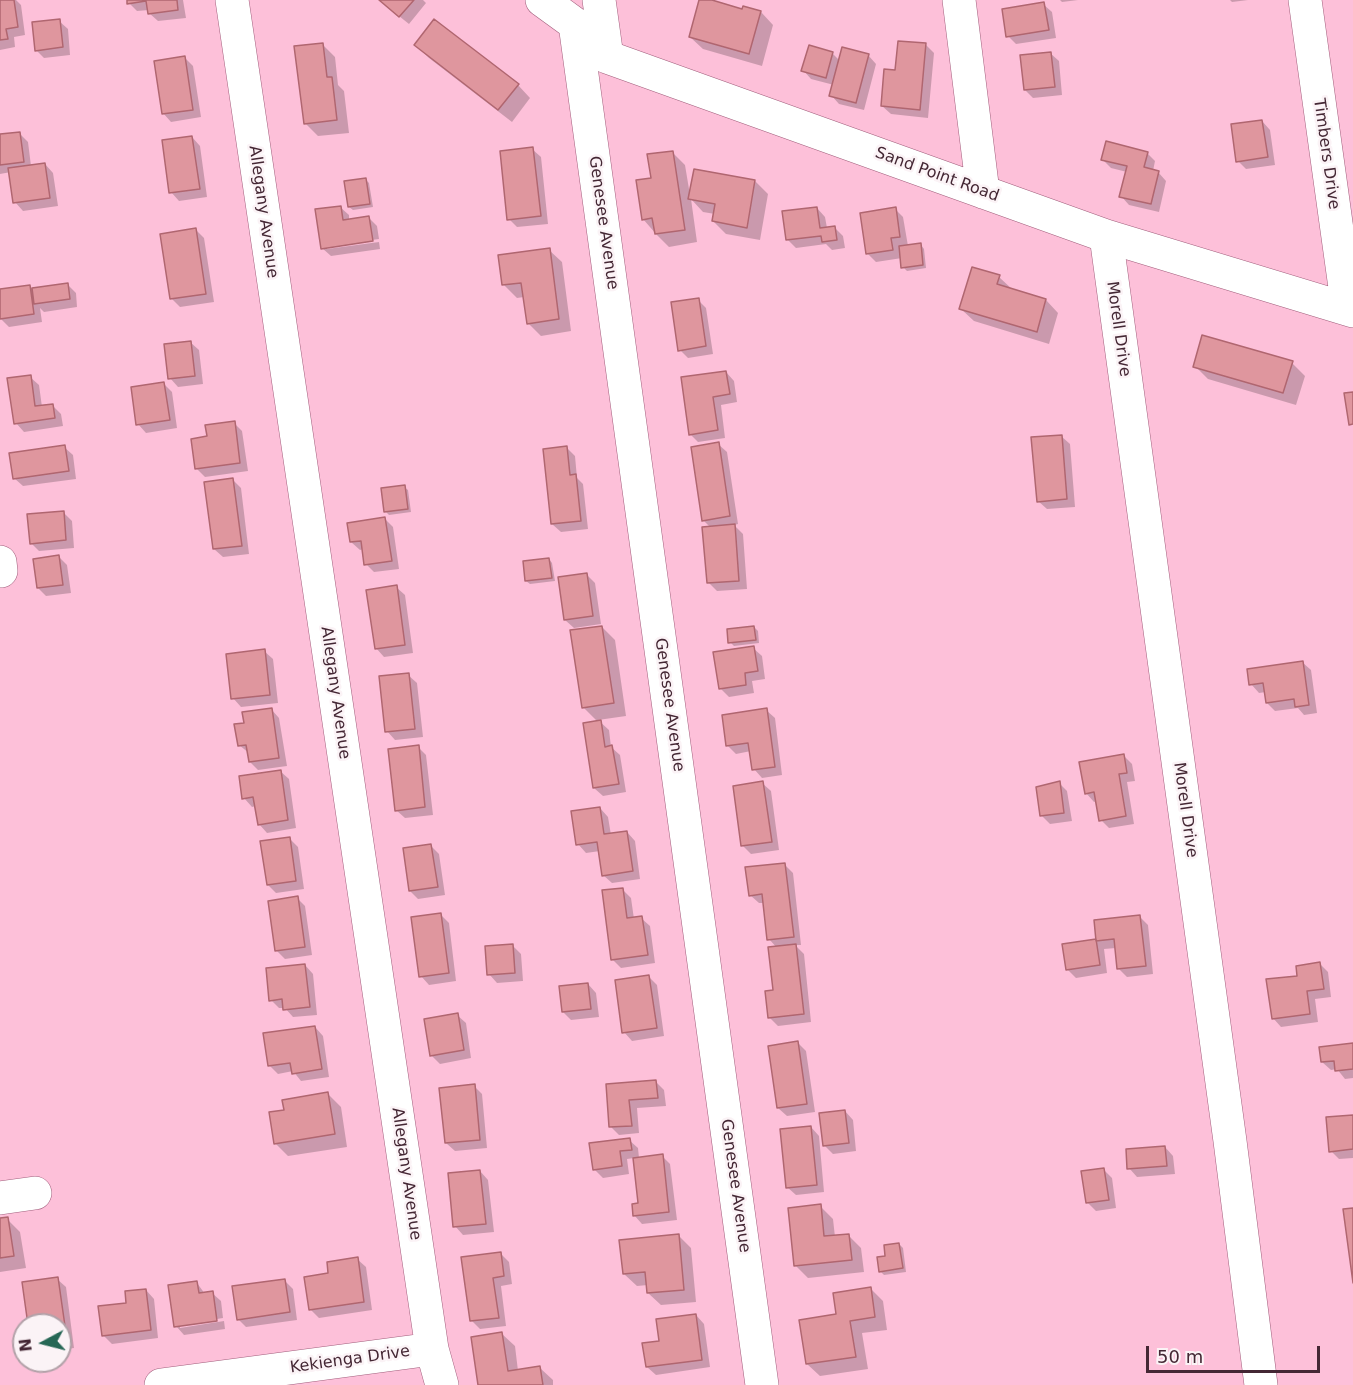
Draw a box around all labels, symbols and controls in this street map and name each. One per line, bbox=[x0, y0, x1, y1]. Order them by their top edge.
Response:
street label: Timbers Drive bbox=[1309, 97, 1343, 211]
street label: Allegany Avenue bbox=[244, 144, 282, 280]
street label: Sand Point Road bbox=[872, 144, 1002, 206]
street label: Genesee Avenue bbox=[584, 155, 622, 291]
street label: Morell Drive bbox=[1102, 280, 1134, 378]
street label: Allegany Avenue bbox=[316, 625, 354, 761]
street label: Genesee Avenue bbox=[650, 637, 688, 773]
street label: Morell Drive bbox=[1169, 761, 1201, 859]
street label: Allegany Avenue bbox=[387, 1106, 425, 1242]
street label: Genesee Avenue bbox=[716, 1118, 754, 1254]
north arrow bbox=[12, 1313, 72, 1373]
scale bar bbox=[1149, 1334, 1323, 1372]
text: N bbox=[15, 1337, 36, 1353]
street label: Kekienga Drive bbox=[289, 1342, 411, 1378]
text: 50 m bbox=[1157, 1346, 1203, 1367]

